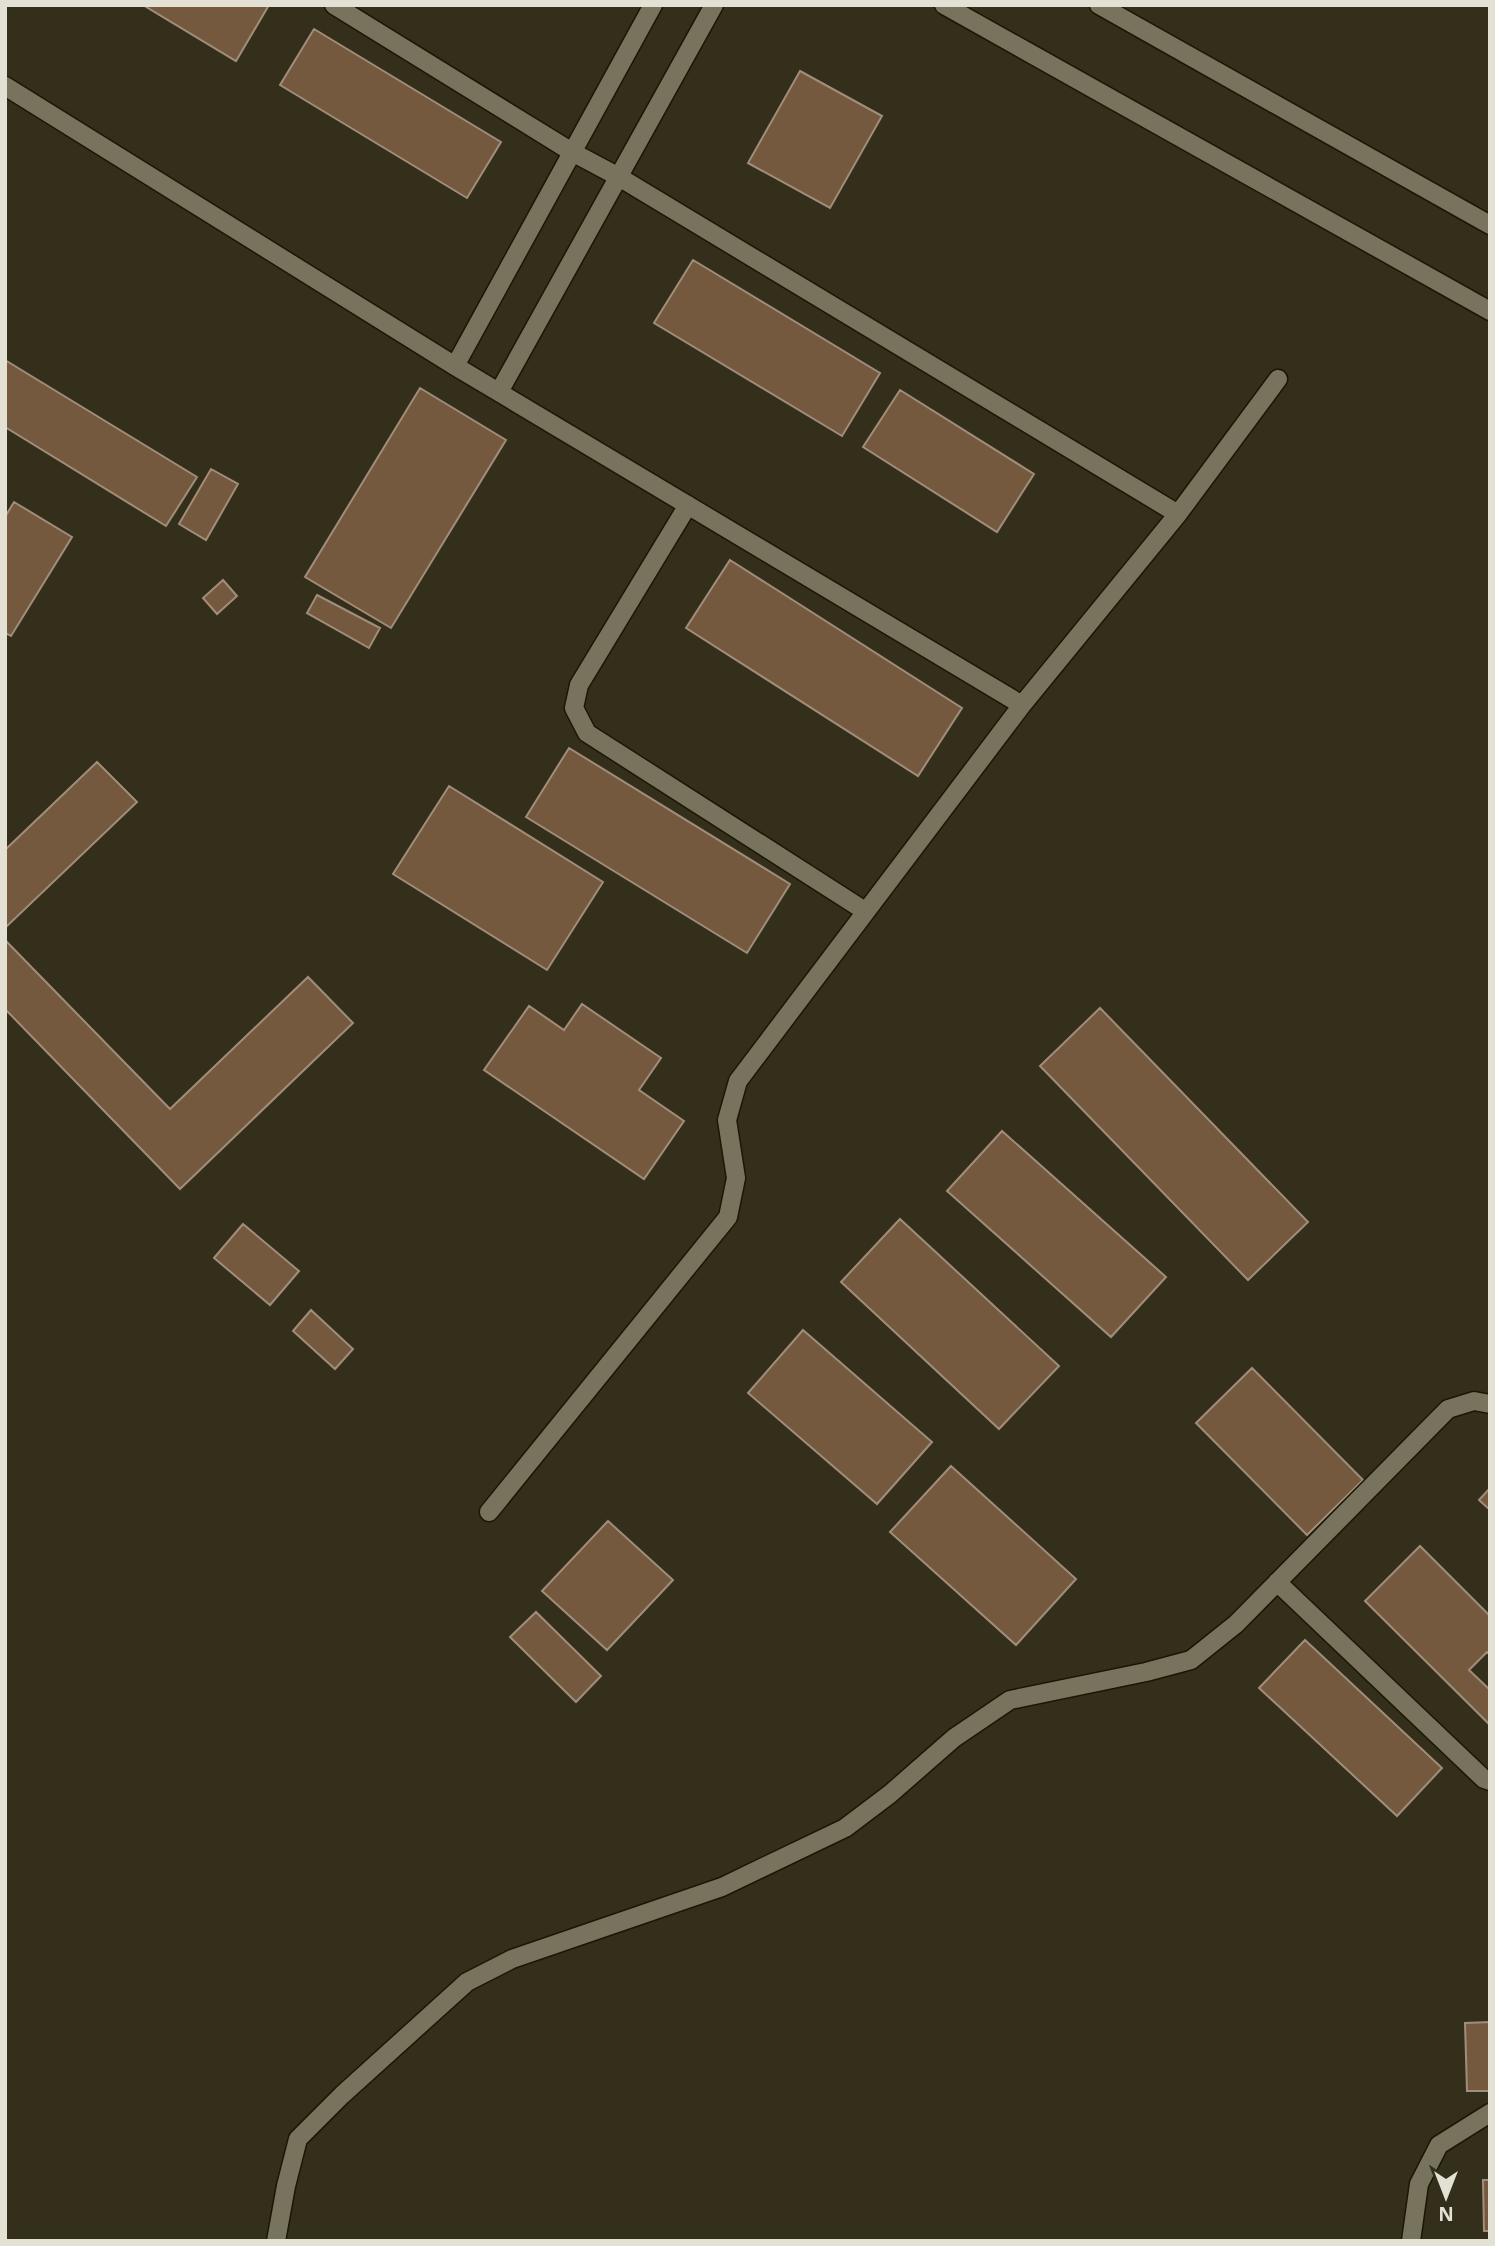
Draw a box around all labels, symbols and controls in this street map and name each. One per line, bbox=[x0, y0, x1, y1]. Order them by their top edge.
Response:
north arrow bbox=[1411, 2162, 1481, 2232]
text: N bbox=[1438, 2201, 1454, 2227]

